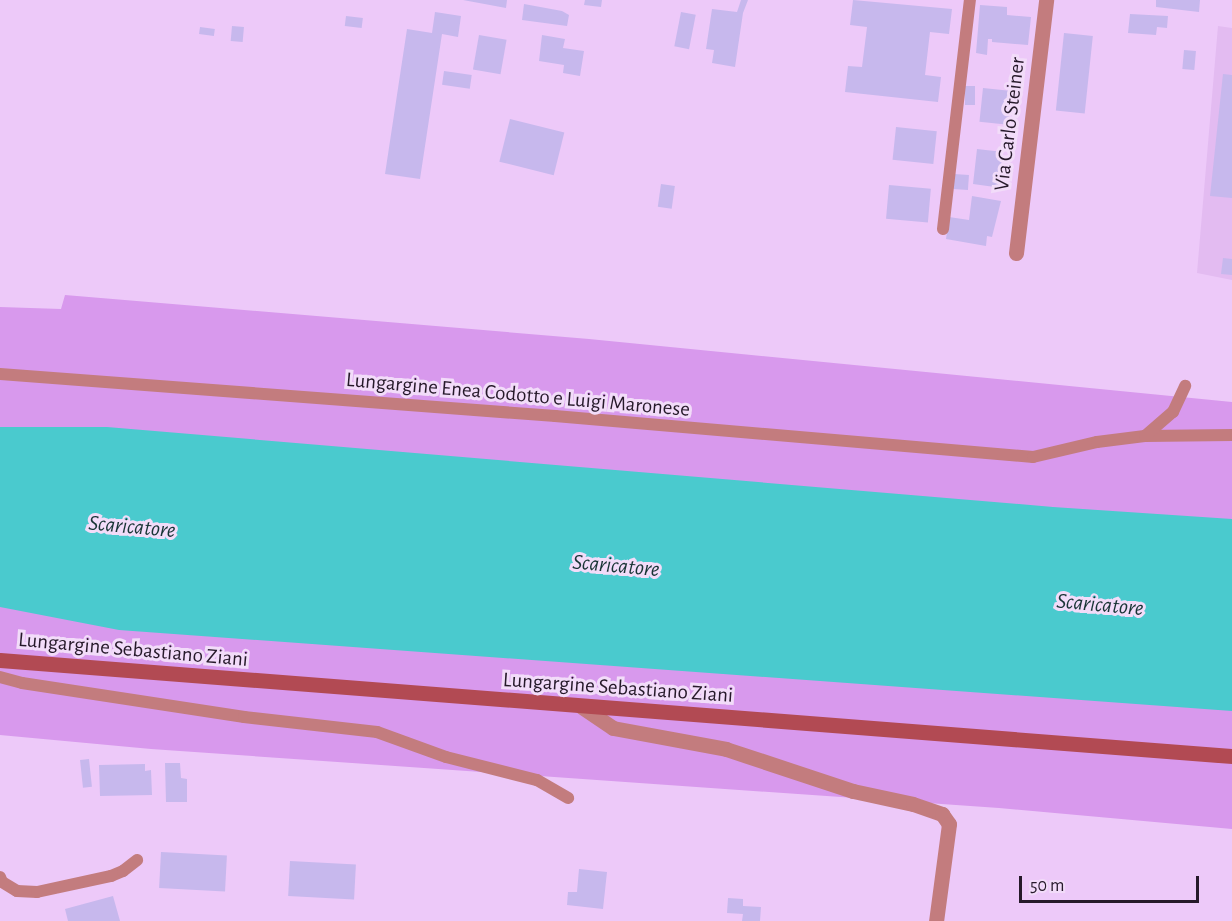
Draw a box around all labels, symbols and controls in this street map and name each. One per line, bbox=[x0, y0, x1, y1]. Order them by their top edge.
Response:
street label: Via Carlo Steiner bbox=[989, 56, 1031, 192]
street label: Lungargine Enea Codotto e Luigi Maronese bbox=[345, 367, 691, 423]
water label: Scaricatore bbox=[88, 510, 176, 544]
water label: Scaricatore bbox=[572, 549, 660, 583]
water label: Scaricatore bbox=[1056, 588, 1144, 622]
street label: Lungargine Sebastiano Ziani bbox=[17, 627, 249, 673]
street label: Lungargine Sebastiano Ziani bbox=[502, 667, 734, 709]
scale bar bbox=[1022, 864, 1202, 902]
text: 50 m bbox=[1030, 877, 1064, 895]

